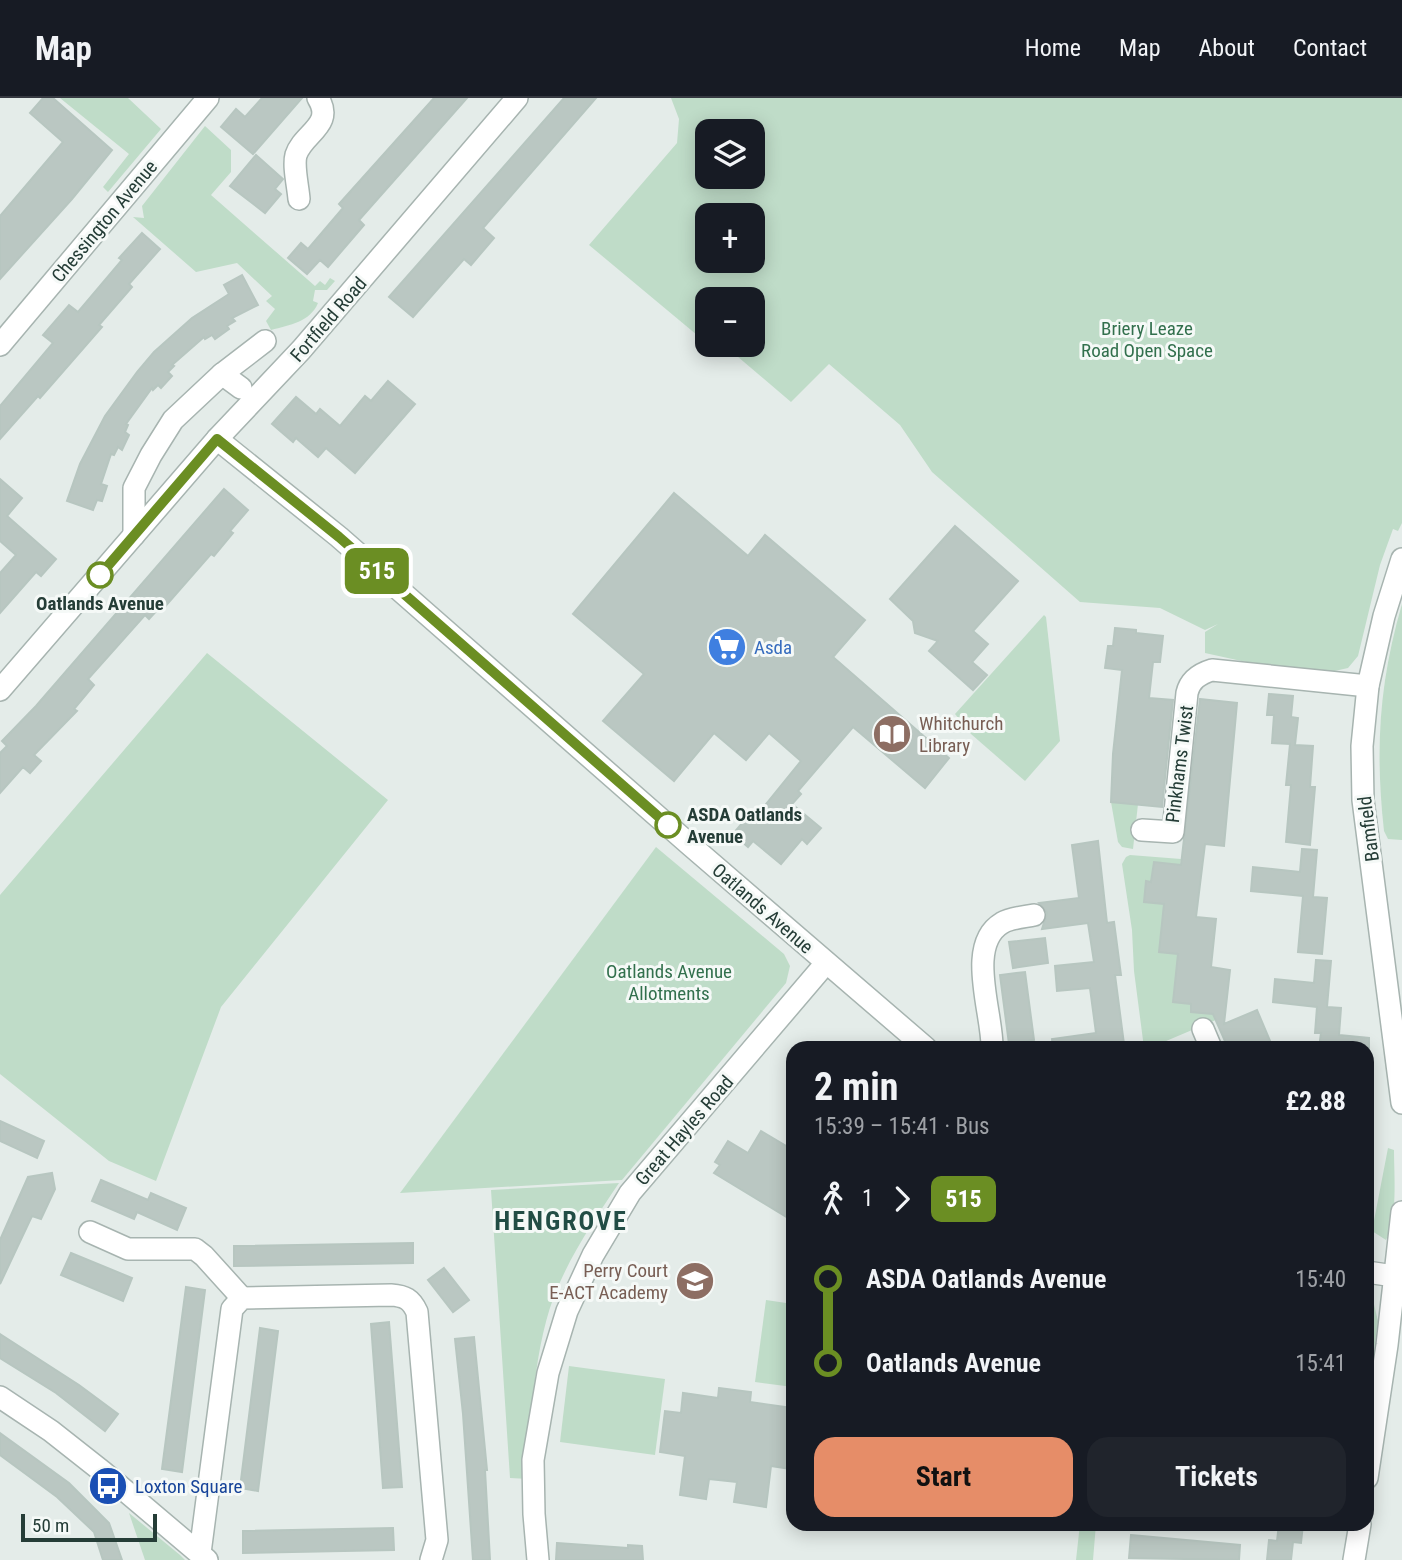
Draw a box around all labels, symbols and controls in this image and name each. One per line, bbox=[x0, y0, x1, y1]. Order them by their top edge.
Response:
text: Map bbox=[35, 29, 92, 68]
text: Home bbox=[1025, 34, 1081, 62]
text: Map bbox=[1119, 34, 1161, 62]
text: About bbox=[1199, 34, 1255, 62]
text: Contact bbox=[1293, 34, 1367, 62]
map controls bbox=[695, 119, 765, 357]
button: layers bbox=[695, 119, 765, 189]
street label: Chessington Avenue bbox=[47, 156, 162, 287]
button: + bbox=[695, 203, 765, 273]
street label: Fortfield Road bbox=[285, 272, 371, 366]
button: − bbox=[695, 287, 765, 357]
park label: Briery Leaze Road Open Space bbox=[1081, 317, 1213, 362]
line badge: 515 bbox=[337, 548, 417, 594]
text: 515 bbox=[359, 557, 395, 585]
marker: Oatlands Avenue bbox=[87, 562, 113, 588]
place label: Oatlands Avenue bbox=[36, 592, 164, 615]
supermarket icon: Asda bbox=[706, 626, 748, 668]
place label: Asda bbox=[754, 636, 792, 659]
street label: Pinkhams Twist bbox=[1161, 704, 1198, 824]
place label: Whitchurch Library bbox=[919, 712, 1003, 757]
library icon: Whitchurch Library bbox=[871, 713, 913, 755]
street label: Bamfield bbox=[1353, 795, 1384, 863]
place label: ASDA Oatlands Avenue bbox=[687, 803, 802, 848]
marker: ASDA Oatlands Avenue bbox=[655, 812, 681, 838]
street label: Oatlands Avenue bbox=[708, 858, 818, 958]
park label: Oatlands Avenue Allotments bbox=[606, 960, 732, 1005]
text: 2 min bbox=[814, 1065, 898, 1109]
street label: Great Hayles Road bbox=[630, 1071, 738, 1190]
text: £2.88 bbox=[1285, 1086, 1346, 1116]
text: 15:39 – 15:41 · Bus bbox=[814, 1113, 990, 1140]
icon: walk bbox=[814, 1180, 852, 1218]
icon: forward bbox=[883, 1180, 921, 1218]
text: 1 bbox=[862, 1185, 873, 1212]
text: 515 bbox=[945, 1185, 982, 1213]
district label: HENGROVE bbox=[494, 1206, 628, 1236]
place label: Perry Court E-ACT Academy bbox=[549, 1259, 668, 1304]
school or university icon: Perry Court E-ACT Academy bbox=[674, 1260, 716, 1302]
text: ASDA Oatlands Avenue bbox=[866, 1264, 1107, 1294]
text: 15:40 bbox=[1295, 1266, 1346, 1293]
text: Oatlands Avenue bbox=[866, 1348, 1041, 1378]
text: 15:41 bbox=[1295, 1350, 1346, 1377]
button: Start bbox=[814, 1437, 1073, 1517]
button: Tickets bbox=[1087, 1437, 1346, 1517]
bus stop icon: Loxton Square bbox=[87, 1465, 129, 1507]
place label: Loxton Square bbox=[135, 1475, 243, 1498]
scale bar bbox=[21, 1511, 158, 1543]
text: 50 m bbox=[32, 1514, 69, 1537]

